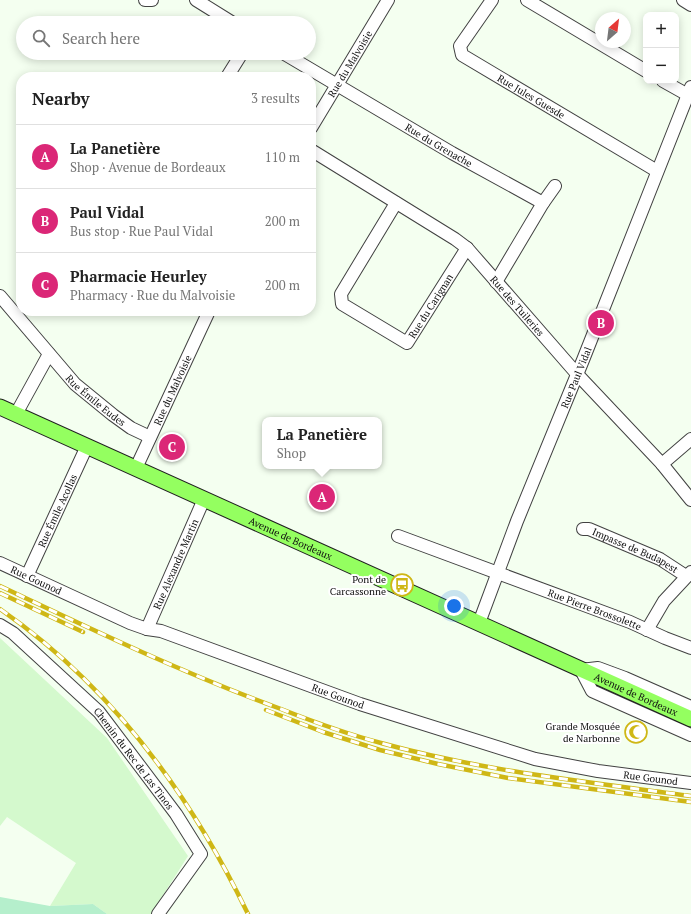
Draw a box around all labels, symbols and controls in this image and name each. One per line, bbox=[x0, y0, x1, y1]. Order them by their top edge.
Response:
north arrow bbox=[595, 12, 631, 48]
map controls bbox=[643, 12, 679, 84]
button: + bbox=[643, 12, 679, 48]
search box bbox=[16, 16, 316, 60]
icon: search bbox=[30, 27, 52, 49]
text: Search here bbox=[62, 28, 140, 48]
street label: Rue du Malvoisie bbox=[325, 28, 375, 100]
button: − bbox=[643, 48, 679, 84]
street label: Rue Jules Guesde bbox=[495, 71, 567, 121]
text: Nearby bbox=[32, 87, 90, 110]
text: 3 results bbox=[251, 89, 300, 107]
street label: Rue du Grenache bbox=[403, 120, 475, 170]
text: La Panetière bbox=[70, 138, 160, 158]
text: A bbox=[40, 148, 50, 166]
text: 110 m bbox=[265, 148, 300, 166]
text: Shop · Avenue de Bordeaux bbox=[70, 158, 226, 176]
text: Paul Vidal bbox=[70, 202, 144, 222]
text: B bbox=[41, 212, 49, 230]
text: 200 m bbox=[265, 212, 300, 230]
text: Bus stop · Rue Paul Vidal bbox=[70, 222, 213, 240]
text: Pharmacie Heurley bbox=[70, 266, 207, 286]
street label: Rue du Carignan bbox=[405, 271, 456, 341]
street label: Rue des Tuileries bbox=[488, 273, 547, 339]
text: C bbox=[41, 276, 49, 294]
text: 200 m bbox=[265, 276, 300, 294]
text: Pharmacy · Rue du Malvoisie bbox=[70, 286, 235, 304]
pin: B bbox=[588, 308, 614, 338]
street label: Rue Paul Vidal bbox=[558, 345, 594, 410]
street label: Rue du Malvoisie bbox=[150, 353, 194, 427]
street label: Rue Émile Eudes bbox=[63, 372, 128, 429]
popup bbox=[262, 417, 382, 469]
text: La Panetière bbox=[277, 424, 367, 444]
pin: C bbox=[159, 432, 185, 462]
text: Shop bbox=[277, 444, 306, 462]
street label: Rue Émile Acollas bbox=[35, 472, 80, 549]
pin: A bbox=[309, 482, 335, 512]
street label: Avenue de Bordeaux bbox=[247, 514, 335, 563]
street label: Rue Alexandre Martin bbox=[150, 517, 201, 611]
street label: Impasse de Budapest bbox=[590, 525, 681, 576]
street label: Rue Gounod bbox=[9, 562, 64, 597]
bus stop icon: Pont de Carcassonne bbox=[389, 572, 415, 598]
place label: Pont de Carcassonne bbox=[330, 573, 386, 598]
street label: Rue Pierre Brossolette bbox=[546, 586, 644, 633]
your location bbox=[444, 596, 464, 616]
street label: Avenue de Bordeaux bbox=[592, 670, 681, 719]
street label: Rue Gounod bbox=[310, 680, 366, 712]
street label: Chemin du Rec de Las Tinos bbox=[91, 704, 177, 812]
mosque icon: Grande Mosquée de Narbonne bbox=[623, 719, 649, 745]
place label: Grande Mosquée de Narbonne bbox=[545, 720, 620, 745]
street label: Rue Gounod bbox=[623, 768, 679, 788]

